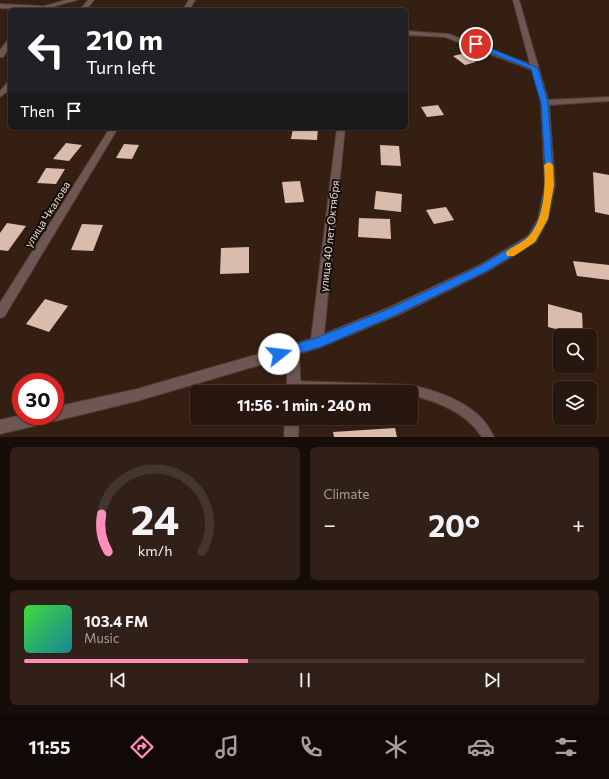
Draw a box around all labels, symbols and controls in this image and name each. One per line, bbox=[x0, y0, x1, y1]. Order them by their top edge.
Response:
text: 210 m bbox=[86, 22, 163, 56]
icon: left bbox=[20, 24, 72, 76]
pin bbox=[459, 27, 493, 61]
icon: arrive bbox=[465, 33, 487, 55]
text: Turn left bbox=[86, 56, 155, 78]
icon: arrive bbox=[63, 100, 85, 122]
text: Then bbox=[20, 102, 55, 120]
street label: улица Чкалова bbox=[21, 178, 73, 250]
street label: улица 40 лет Октября bbox=[317, 180, 341, 292]
map controls bbox=[553, 329, 597, 425]
button: search bbox=[553, 329, 597, 373]
position arrow bbox=[258, 333, 300, 375]
speed limit sign: 30 bbox=[12, 373, 64, 425]
button: layers bbox=[553, 381, 597, 425]
text: 11:56 · 1 min · 240 m bbox=[237, 396, 371, 414]
text: Climate bbox=[324, 486, 369, 502]
text: 24 bbox=[130, 492, 179, 543]
text: 20° bbox=[428, 506, 480, 543]
text: − bbox=[324, 511, 336, 538]
text: + bbox=[572, 511, 585, 538]
text: km/h bbox=[137, 540, 172, 558]
text: 103.4 FM bbox=[84, 612, 148, 630]
text: Music bbox=[84, 630, 119, 646]
icon: previous bbox=[107, 669, 129, 691]
icon: pause bbox=[294, 669, 316, 691]
icon: next bbox=[481, 669, 503, 691]
icon: directions bbox=[128, 733, 156, 761]
icon: music bbox=[213, 733, 241, 761]
icon: phone bbox=[297, 733, 325, 761]
icon: climate bbox=[382, 733, 410, 761]
icon: car bbox=[467, 733, 495, 761]
icon: filters bbox=[552, 733, 580, 761]
text: 11:55 bbox=[28, 736, 71, 758]

